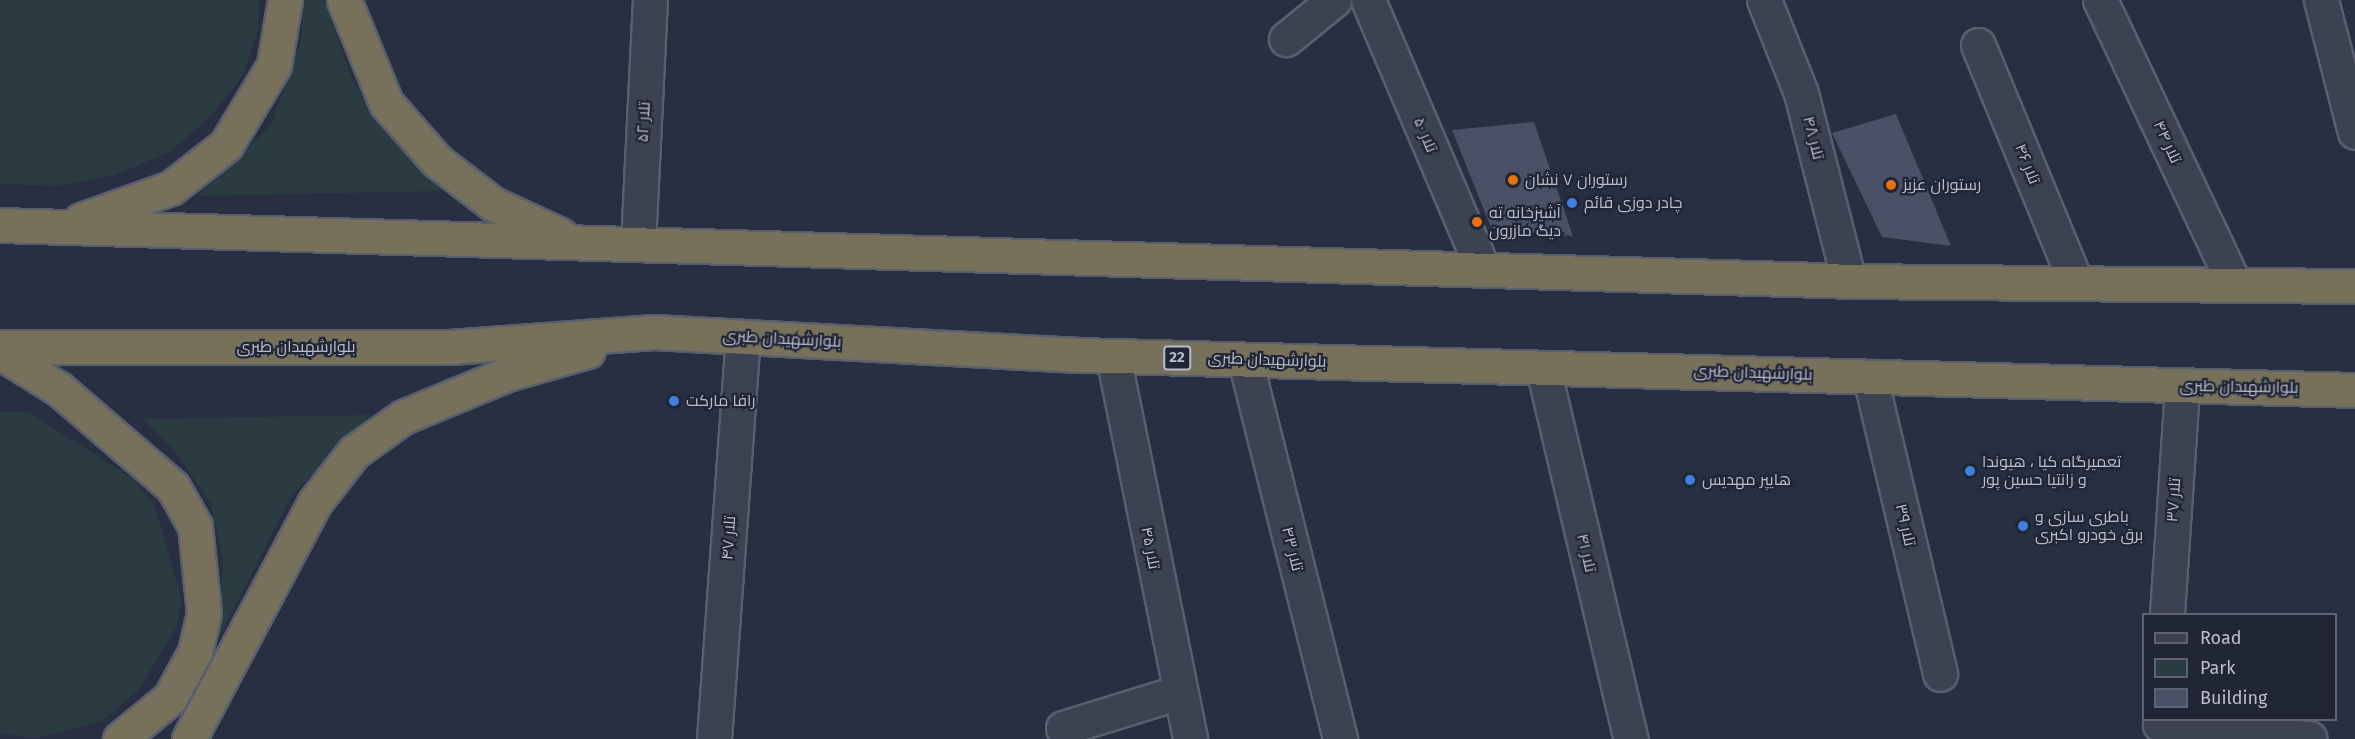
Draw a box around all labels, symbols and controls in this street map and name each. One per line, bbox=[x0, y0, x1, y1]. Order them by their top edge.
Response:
street label: تلار ۵۲ bbox=[633, 101, 655, 143]
street label: تلار ۴۸ bbox=[1798, 114, 1828, 162]
street label: تلار ۵۰ bbox=[1409, 115, 1441, 155]
street label: تلار ۴۴ bbox=[2149, 118, 2185, 166]
street label: تلار ۴۶ bbox=[2010, 141, 2044, 187]
place label: رستوران ۷ نشان bbox=[1525, 170, 1627, 190]
marker: رستوران ۷ نشان bbox=[1506, 173, 1520, 187]
place label: رستوران عزیز bbox=[1903, 175, 1981, 195]
marker: رستوران عزیز bbox=[1884, 178, 1898, 192]
place label: چادر دوزی قائم bbox=[1584, 193, 1682, 213]
marker: چادر دوزی قائم bbox=[1565, 196, 1579, 210]
place label: آشپزخانه ته دیگ مازرون bbox=[1489, 203, 1561, 241]
marker: آشپزخانه ته دیگ مازرون bbox=[1470, 215, 1484, 229]
street label: بلوارشهیدان طبری bbox=[722, 326, 842, 352]
street label: بلوارشهیدان طبری bbox=[237, 337, 355, 357]
road number: 22 bbox=[1162, 346, 1192, 370]
street label: بلوارشهیدان طبری bbox=[1207, 348, 1327, 372]
street label: بلوارشهیدان طبری bbox=[1693, 361, 1813, 385]
street label: بلوارشهیدان طبری bbox=[2179, 376, 2299, 398]
place label: رافا مارکت bbox=[686, 391, 755, 411]
marker: رافا مارکت bbox=[667, 394, 681, 408]
place label: تعمیرگاه کیا ، هیوندا و زانتیا حسین پور bbox=[1982, 452, 2121, 490]
marker: تعمیرگاه کیا ، هیوندا و زانتیا حسین پور bbox=[1963, 464, 1977, 478]
place label: هایپر مهدیس bbox=[1702, 470, 1791, 490]
marker: هایپر مهدیس bbox=[1683, 473, 1697, 487]
street label: تلار ۳۷ bbox=[2163, 477, 2185, 523]
street label: تلار ۳۹ bbox=[1891, 502, 1919, 548]
place label: باطری سازی و برق خودرو اکبری bbox=[2035, 507, 2143, 545]
street label: تلار ۴۷ bbox=[718, 515, 740, 561]
marker: باطری سازی و برق خودرو اکبری bbox=[2016, 519, 2030, 533]
street label: تلار ۴۵ bbox=[1136, 525, 1164, 571]
street label: تلار ۴۳ bbox=[1277, 525, 1307, 573]
street label: تلار ۴۱ bbox=[1572, 532, 1600, 574]
legend bbox=[2142, 613, 2337, 721]
text: Road bbox=[2200, 627, 2242, 649]
text: Park bbox=[2200, 657, 2235, 679]
text: Building bbox=[2200, 687, 2267, 709]

